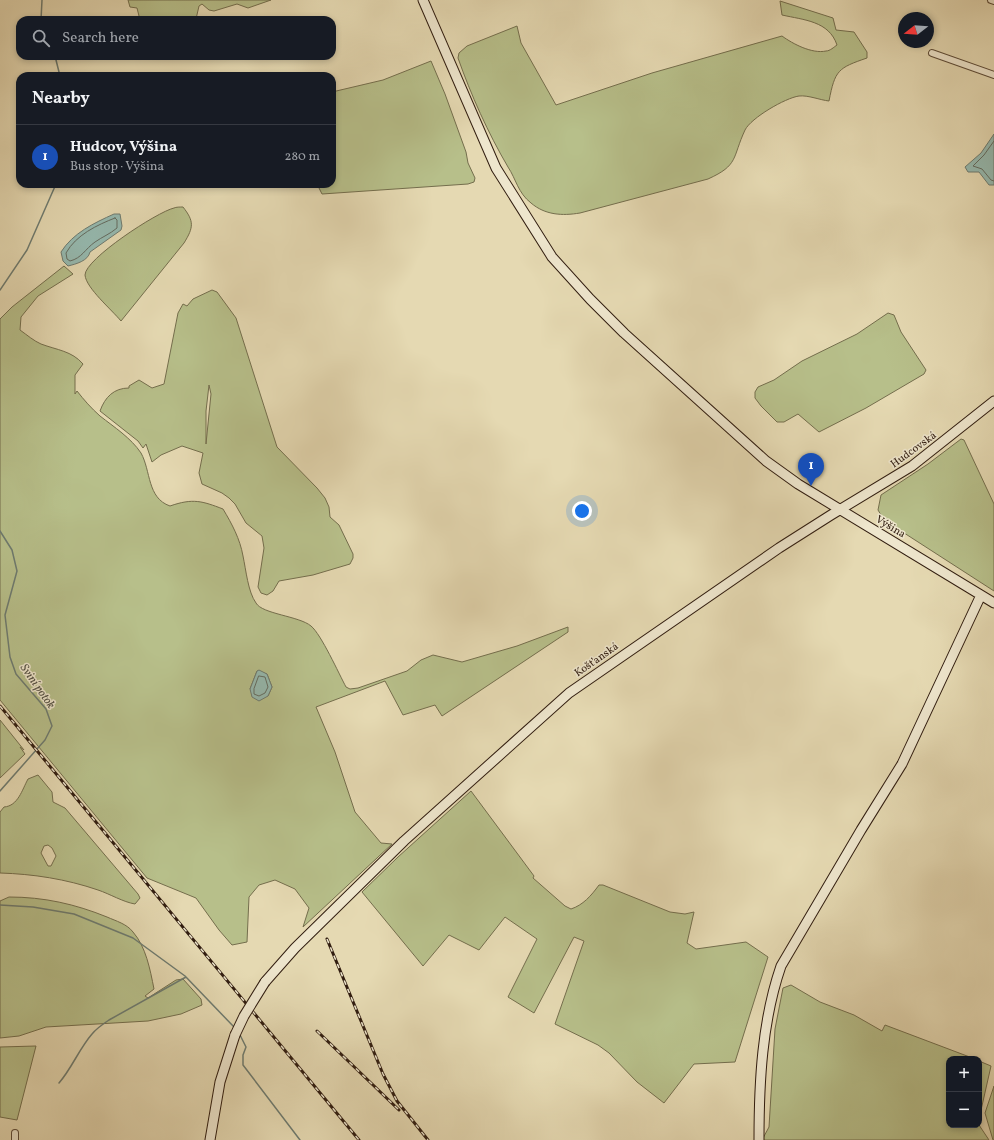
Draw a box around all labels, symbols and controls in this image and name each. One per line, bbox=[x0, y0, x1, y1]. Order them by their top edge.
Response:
north arrow bbox=[898, 12, 934, 48]
search box bbox=[16, 16, 336, 60]
icon: search bbox=[30, 27, 52, 49]
text: Search here bbox=[62, 28, 139, 49]
text: Nearby bbox=[32, 87, 90, 110]
text: Hudcov, Výšina bbox=[70, 137, 177, 158]
text: 1 bbox=[42, 148, 48, 166]
text: 280 m bbox=[284, 148, 320, 166]
text: Bus stop · Výšina bbox=[70, 158, 164, 176]
street label: Hudcovská bbox=[888, 428, 940, 472]
pin: 1 bbox=[798, 453, 824, 486]
your location bbox=[572, 501, 592, 521]
street label: Výšina bbox=[872, 512, 909, 542]
street label: Košťanská bbox=[572, 639, 622, 681]
water label: Sviní potok bbox=[16, 661, 59, 713]
map controls bbox=[946, 1056, 982, 1128]
button: + bbox=[946, 1056, 982, 1092]
button: − bbox=[946, 1092, 982, 1128]

